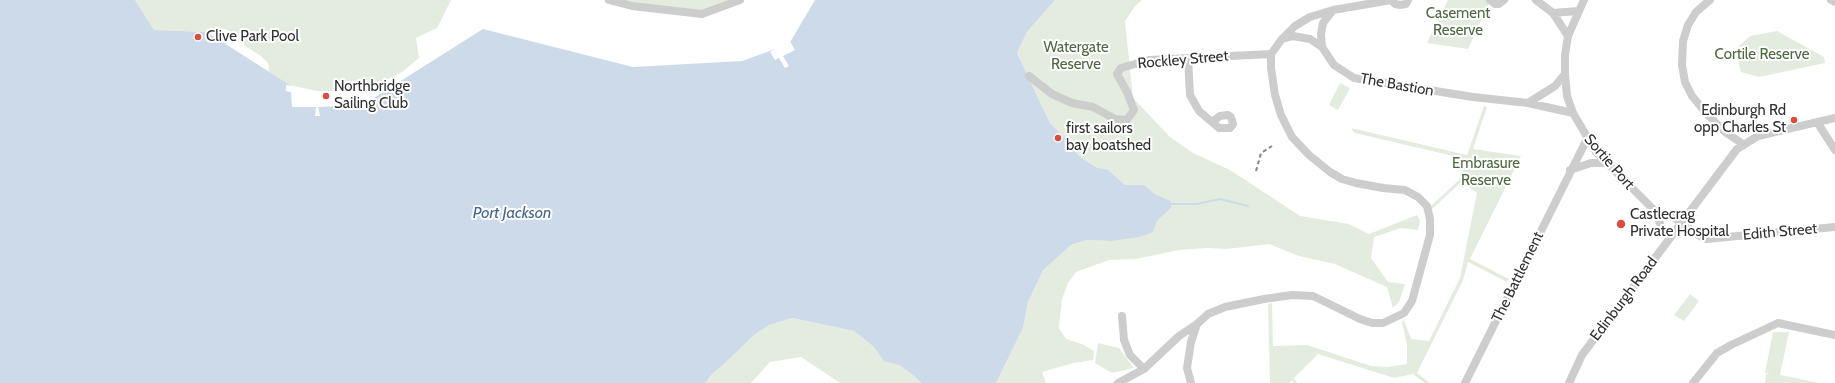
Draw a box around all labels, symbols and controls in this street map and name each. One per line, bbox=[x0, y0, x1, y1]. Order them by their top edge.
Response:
park label: Casement Reserve bbox=[1426, 5, 1490, 40]
place label: Clive Park Pool bbox=[206, 28, 299, 46]
marker: Clive Park Pool bbox=[193, 32, 203, 42]
park label: Watergate Reserve bbox=[1043, 39, 1109, 74]
park label: Cortile Reserve bbox=[1715, 46, 1809, 64]
street label: Rockley Street bbox=[1137, 47, 1229, 73]
street label: The Bastion bbox=[1359, 70, 1435, 100]
place label: Northbridge Sailing Club bbox=[334, 78, 410, 113]
marker: Northbridge Sailing Club bbox=[321, 91, 331, 101]
place label: Edinburgh Rd opp Charles St bbox=[1694, 102, 1786, 137]
marker: Edinburgh Rd opp Charles St bbox=[1789, 115, 1799, 125]
place label: first sailors bay boatshed bbox=[1066, 120, 1151, 155]
street label: Sortie Port bbox=[1580, 131, 1638, 193]
marker: first sailors bay boatshed bbox=[1053, 133, 1063, 143]
park label: Embrasure Reserve bbox=[1452, 155, 1520, 190]
water label: Port Jackson bbox=[473, 203, 551, 223]
place label: Castlecrag Private Hospital bbox=[1630, 206, 1729, 241]
marker: Castlecrag Private Hospital bbox=[1615, 218, 1627, 230]
street label: Edith Street bbox=[1742, 220, 1818, 244]
street label: The Battlement bbox=[1488, 229, 1548, 325]
street label: Edinburgh Road bbox=[1587, 254, 1661, 344]

